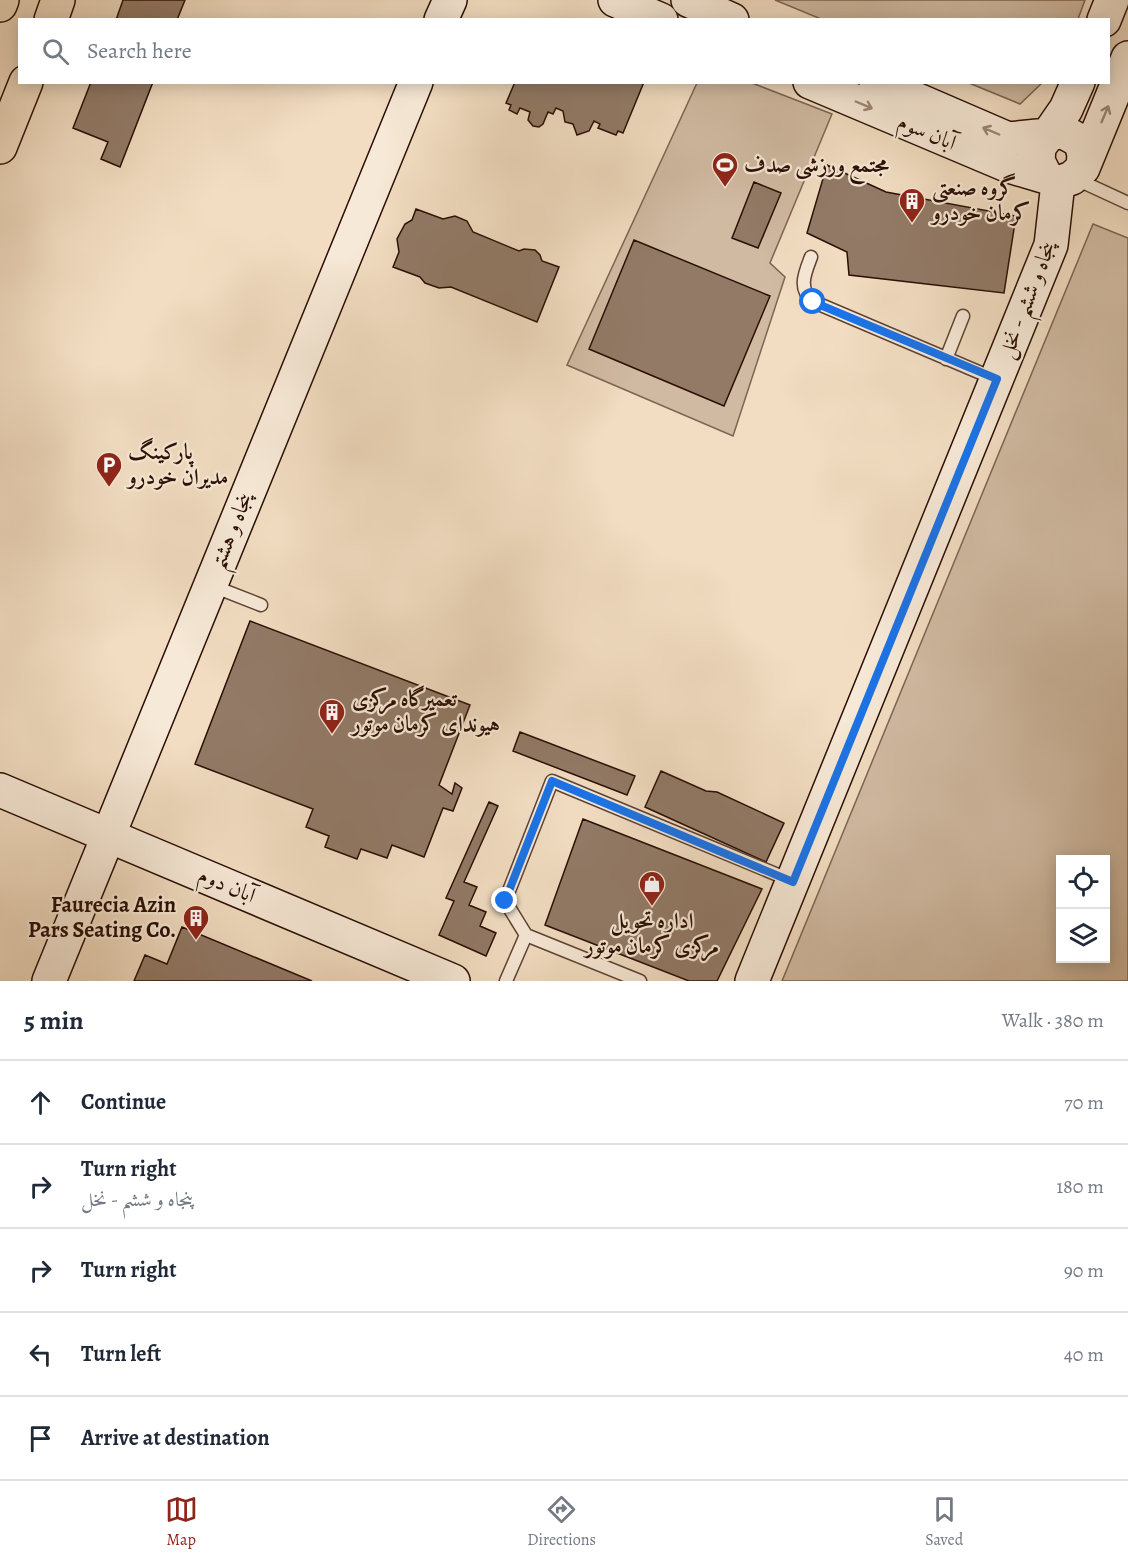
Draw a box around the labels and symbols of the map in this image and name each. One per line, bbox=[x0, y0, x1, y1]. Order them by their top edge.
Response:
one-way arrow bbox=[855, 100, 873, 111]
one-way arrow bbox=[1100, 105, 1111, 124]
street label: آبان سوم bbox=[892, 106, 963, 162]
one-way arrow bbox=[982, 125, 1000, 136]
sports icon: مجتمع ورزشی صدف bbox=[710, 150, 740, 188]
place label: مجتمع ورزشی صدف bbox=[744, 150, 889, 185]
place label: گروه صنعتی کرمان خودرو bbox=[930, 173, 1030, 228]
building icon: گروه صنعتی کرمان خودرو bbox=[897, 186, 927, 224]
street label: پنجاه و ششم - نخل bbox=[991, 236, 1069, 365]
route start bbox=[799, 288, 825, 314]
place label: پارکینگ مدیران خودرو bbox=[126, 437, 228, 492]
parking icon: پارکینگ مدیران خودرو bbox=[94, 450, 124, 488]
street label: پنجاه و هشتم bbox=[202, 487, 266, 576]
place label: تعمیرگاه مرکزی هیوندای کرمان موتور bbox=[349, 684, 500, 739]
building icon: تعمیرگاه مرکزی هیوندای کرمان موتور bbox=[317, 697, 347, 735]
street label: آبان دوم bbox=[192, 860, 262, 915]
shop icon: اداره تحویل مرکزی کرمان موتور bbox=[637, 869, 667, 907]
route end bbox=[491, 887, 517, 913]
place label: Faurecia Azin Pars Seating Co. bbox=[28, 890, 176, 945]
building icon: Faurecia Azin Pars Seating Co. bbox=[181, 903, 211, 941]
place label: اداره تحویل مرکزی کرمان موتور bbox=[582, 906, 719, 962]

